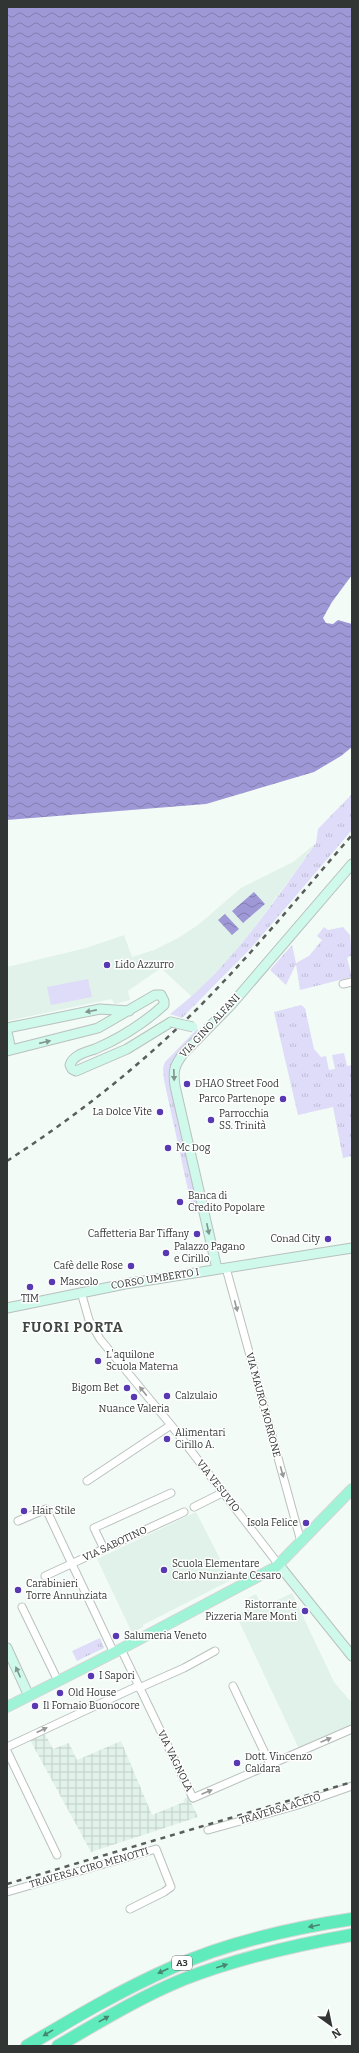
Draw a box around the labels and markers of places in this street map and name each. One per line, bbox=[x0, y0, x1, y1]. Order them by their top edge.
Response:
place label: Lido Azzurro bbox=[115, 959, 174, 971]
marker: Lido Azzurro bbox=[102, 960, 112, 970]
place label: DHAO Street Food bbox=[195, 1078, 279, 1090]
marker: DHAO Street Food bbox=[182, 1079, 192, 1089]
place label: Parco Partenope bbox=[199, 1093, 275, 1105]
marker: Parco Partenope bbox=[278, 1094, 288, 1104]
place label: La Dolce Vite bbox=[93, 1106, 152, 1118]
marker: La Dolce Vite bbox=[155, 1107, 165, 1117]
place label: Parrocchia SS. Trinità bbox=[219, 1108, 269, 1132]
marker: Parrocchia SS. Trinità bbox=[206, 1115, 216, 1125]
place label: Mc Dog bbox=[176, 1142, 211, 1154]
marker: Mc Dog bbox=[163, 1143, 173, 1153]
place label: Banca di Credito Popolare bbox=[188, 1190, 265, 1214]
marker: Banca di Credito Popolare bbox=[175, 1197, 185, 1207]
place label: Caffetteria Bar Tiffany bbox=[88, 1228, 190, 1240]
marker: Caffetteria Bar Tiffany bbox=[192, 1229, 202, 1239]
place label: Conad City bbox=[270, 1233, 321, 1245]
marker: Conad City bbox=[323, 1234, 333, 1244]
place label: Palazzo Pagano e Cirillo bbox=[174, 1241, 245, 1265]
marker: Palazzo Pagano e Cirillo bbox=[161, 1248, 171, 1258]
place label: Cafè delle Rose bbox=[53, 1260, 123, 1272]
marker: Cafè delle Rose bbox=[126, 1261, 136, 1271]
place label: Mascolo bbox=[60, 1276, 99, 1288]
marker: Mascolo bbox=[47, 1277, 57, 1287]
marker: TIM bbox=[25, 1282, 35, 1292]
place label: TIM bbox=[21, 1293, 39, 1305]
place label: L'aquilone Scuola Materna bbox=[106, 1349, 179, 1373]
marker: L'aquilone Scuola Materna bbox=[93, 1356, 103, 1366]
place label: Bigom Bet bbox=[72, 1382, 119, 1394]
marker: Bigom Bet bbox=[122, 1383, 132, 1393]
place label: Calzulaio bbox=[175, 1390, 218, 1402]
marker: Calzulaio bbox=[162, 1391, 172, 1401]
marker: Nuance Valeria bbox=[129, 1392, 139, 1402]
place label: Nuance Valeria bbox=[99, 1403, 170, 1415]
place label: Alimentari Cirillo A. bbox=[175, 1427, 225, 1451]
marker: Alimentari Cirillo A. bbox=[162, 1434, 172, 1444]
place label: Hair Stile bbox=[32, 1505, 75, 1517]
marker: Hair Stile bbox=[19, 1506, 29, 1516]
place label: Isola Felice bbox=[247, 1517, 298, 1529]
marker: Isola Felice bbox=[301, 1518, 311, 1528]
place label: Scuola Elementare Carlo Nunziante Cesaro bbox=[172, 1558, 282, 1582]
marker: Scuola Elementare Carlo Nunziante Cesaro bbox=[159, 1565, 169, 1575]
place label: Carabinieri Torre Annunziata bbox=[26, 1578, 108, 1602]
marker: Carabinieri Torre Annunziata bbox=[13, 1585, 23, 1595]
place label: Ristorrante Pizzeria Mare Monti bbox=[205, 1599, 297, 1623]
marker: Ristorrante Pizzeria Mare Monti bbox=[300, 1606, 310, 1616]
place label: Salumeria Veneto bbox=[124, 1630, 207, 1642]
marker: Salumeria Veneto bbox=[111, 1631, 121, 1641]
place label: I Sapori bbox=[99, 1670, 135, 1682]
marker: I Sapori bbox=[86, 1671, 96, 1681]
place label: Old House bbox=[68, 1687, 116, 1699]
marker: Old House bbox=[55, 1688, 65, 1698]
place label: Il Fornaio Buonocore bbox=[43, 1700, 140, 1712]
marker: Il Fornaio Buonocore bbox=[30, 1701, 40, 1711]
place label: Dott. Vincenzo Caldara bbox=[245, 1751, 313, 1775]
marker: Dott. Vincenzo Caldara bbox=[232, 1758, 242, 1768]

